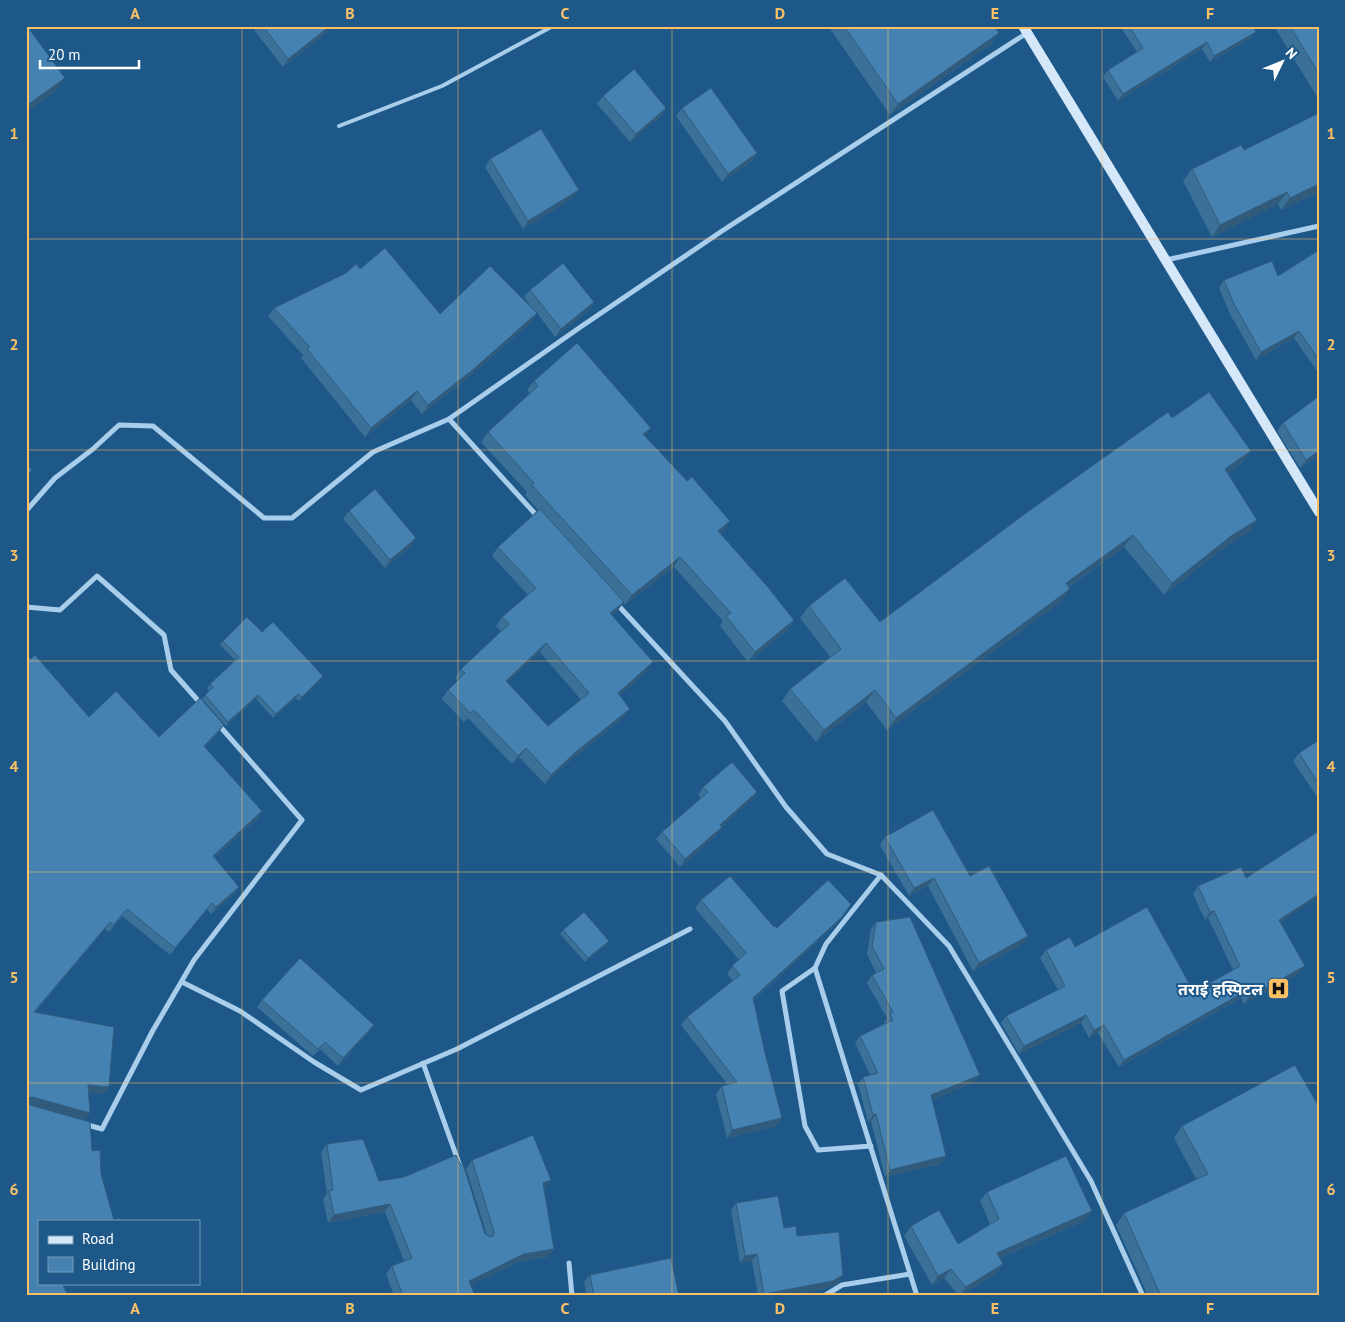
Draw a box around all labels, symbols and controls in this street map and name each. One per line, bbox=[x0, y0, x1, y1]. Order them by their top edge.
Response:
text: A bbox=[130, 3, 140, 23]
text: B bbox=[345, 3, 355, 23]
text: C bbox=[561, 3, 570, 23]
text: D bbox=[775, 3, 785, 23]
text: E bbox=[991, 3, 999, 23]
text: F bbox=[1206, 3, 1214, 23]
scale bar bbox=[40, 38, 139, 70]
north arrow bbox=[1258, 38, 1308, 88]
text: N bbox=[1282, 44, 1301, 63]
text: 20 m bbox=[48, 45, 81, 64]
text: 1 bbox=[9, 123, 19, 143]
text: 1 bbox=[1326, 123, 1336, 143]
text: 2 bbox=[9, 334, 19, 354]
text: 2 bbox=[1326, 334, 1336, 354]
text: 3 bbox=[9, 545, 19, 565]
text: 3 bbox=[1326, 545, 1336, 565]
text: 4 bbox=[9, 756, 19, 776]
text: 4 bbox=[1326, 756, 1336, 776]
text: 5 bbox=[9, 967, 19, 987]
text: 5 bbox=[1326, 967, 1336, 987]
hospital icon: तराई हस्पिटल bbox=[1267, 977, 1291, 1001]
place label: तराई हस्पिटल bbox=[1178, 979, 1264, 999]
text: 6 bbox=[9, 1179, 19, 1199]
text: 6 bbox=[1326, 1179, 1336, 1199]
legend bbox=[38, 1220, 200, 1284]
text: Road bbox=[82, 1229, 114, 1248]
text: Building bbox=[82, 1255, 136, 1274]
text: A bbox=[130, 1298, 140, 1318]
text: B bbox=[345, 1298, 355, 1318]
text: C bbox=[561, 1298, 570, 1318]
text: D bbox=[775, 1298, 785, 1318]
text: E bbox=[991, 1298, 999, 1318]
text: F bbox=[1206, 1298, 1214, 1318]

